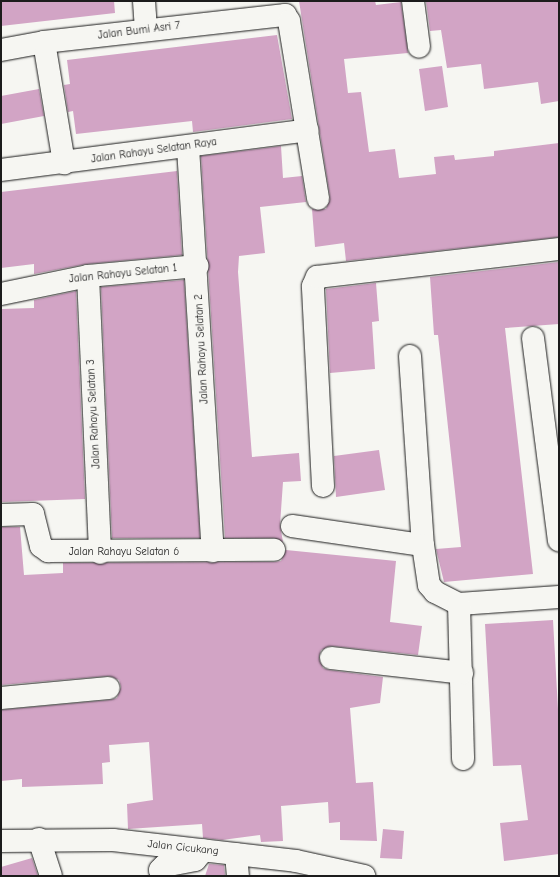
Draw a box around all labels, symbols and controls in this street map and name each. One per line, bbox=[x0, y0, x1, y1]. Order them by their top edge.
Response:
street label: Jalan Bumi Asri 7 bbox=[97, 19, 181, 43]
street label: Jalan Rahayu Selatan Raya bbox=[90, 136, 218, 166]
street label: Jalan Rahayu Selatan 1 bbox=[68, 262, 178, 286]
street label: Jalan Rahayu Selatan 2 bbox=[193, 294, 211, 404]
street label: Jalan Rahayu Selatan 3 bbox=[85, 359, 103, 469]
street label: Jalan Rahayu Selatan 6 bbox=[69, 545, 179, 559]
street label: Jalan Cicukang bbox=[147, 838, 219, 858]

